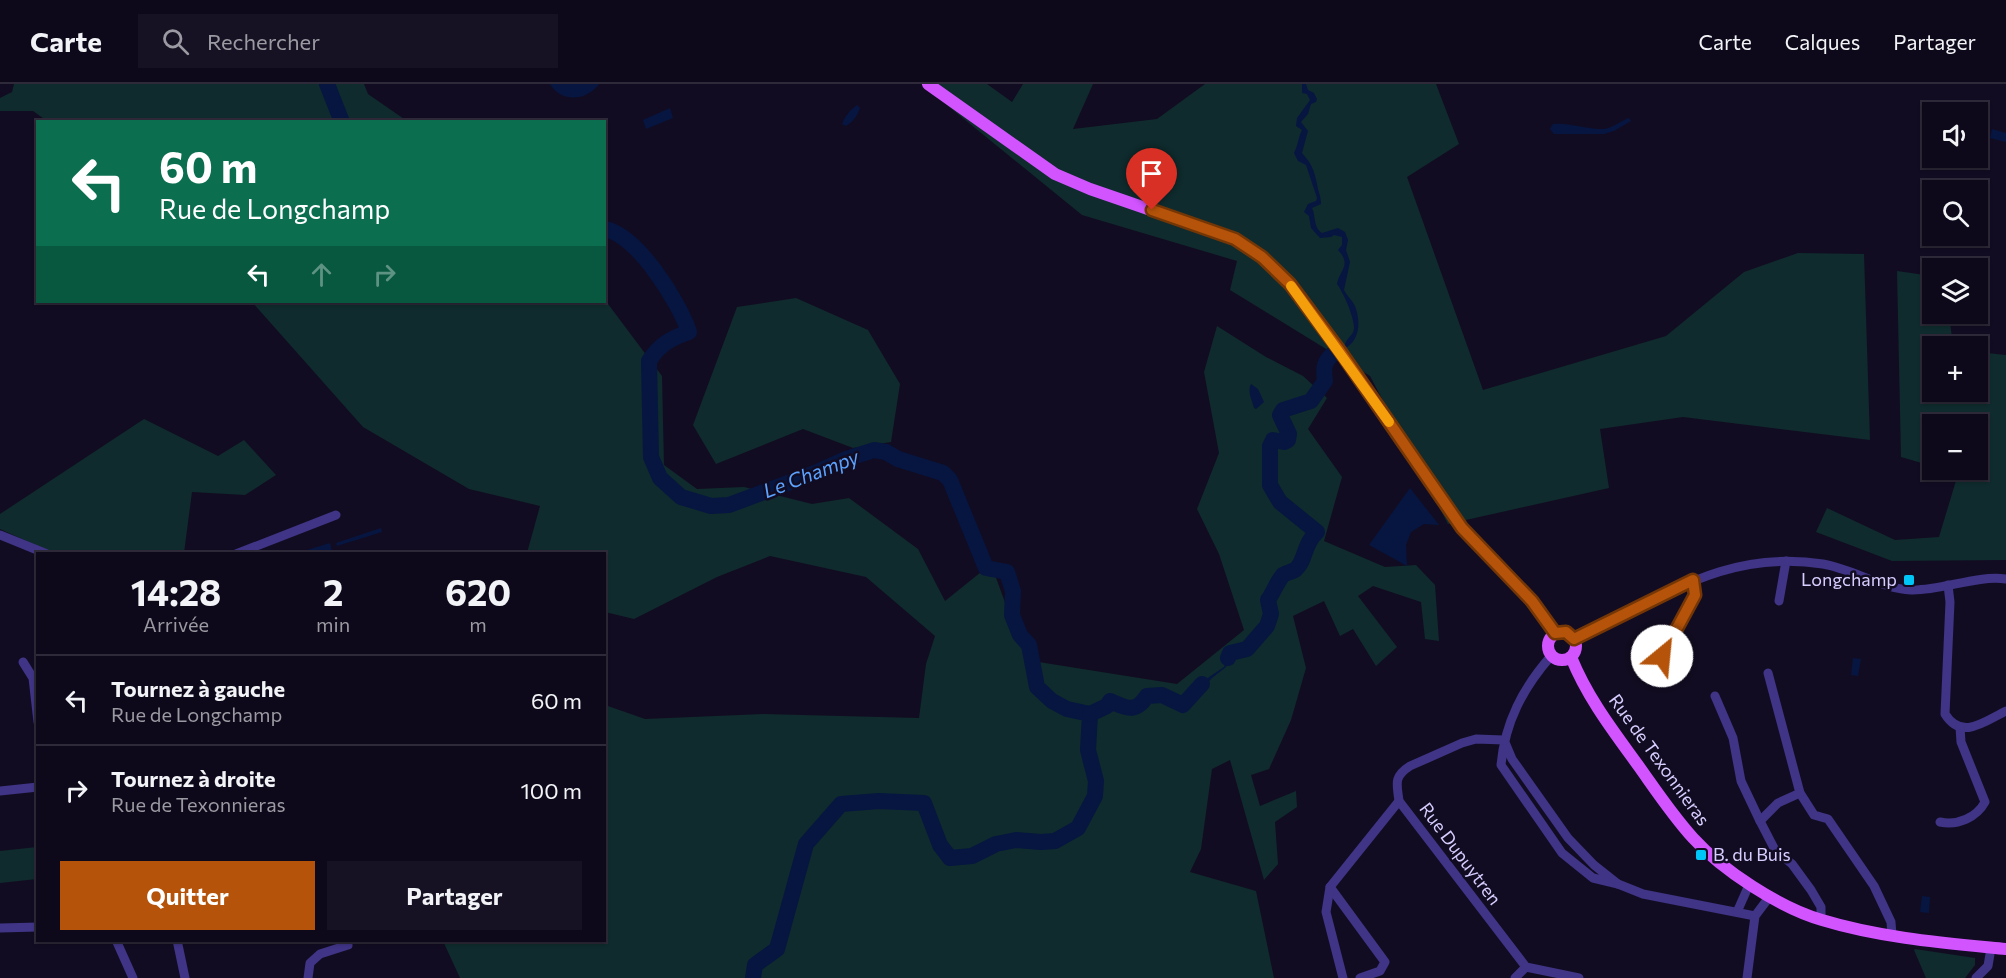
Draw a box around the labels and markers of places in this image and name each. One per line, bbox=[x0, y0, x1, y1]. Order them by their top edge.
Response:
pin bbox=[1126, 148, 1177, 210]
place label: Longchamp bbox=[1801, 568, 1897, 590]
marker: Longchamp bbox=[1902, 573, 1916, 587]
place label: B. du Buis bbox=[1713, 843, 1791, 865]
marker: B. du Buis bbox=[1694, 848, 1708, 862]

